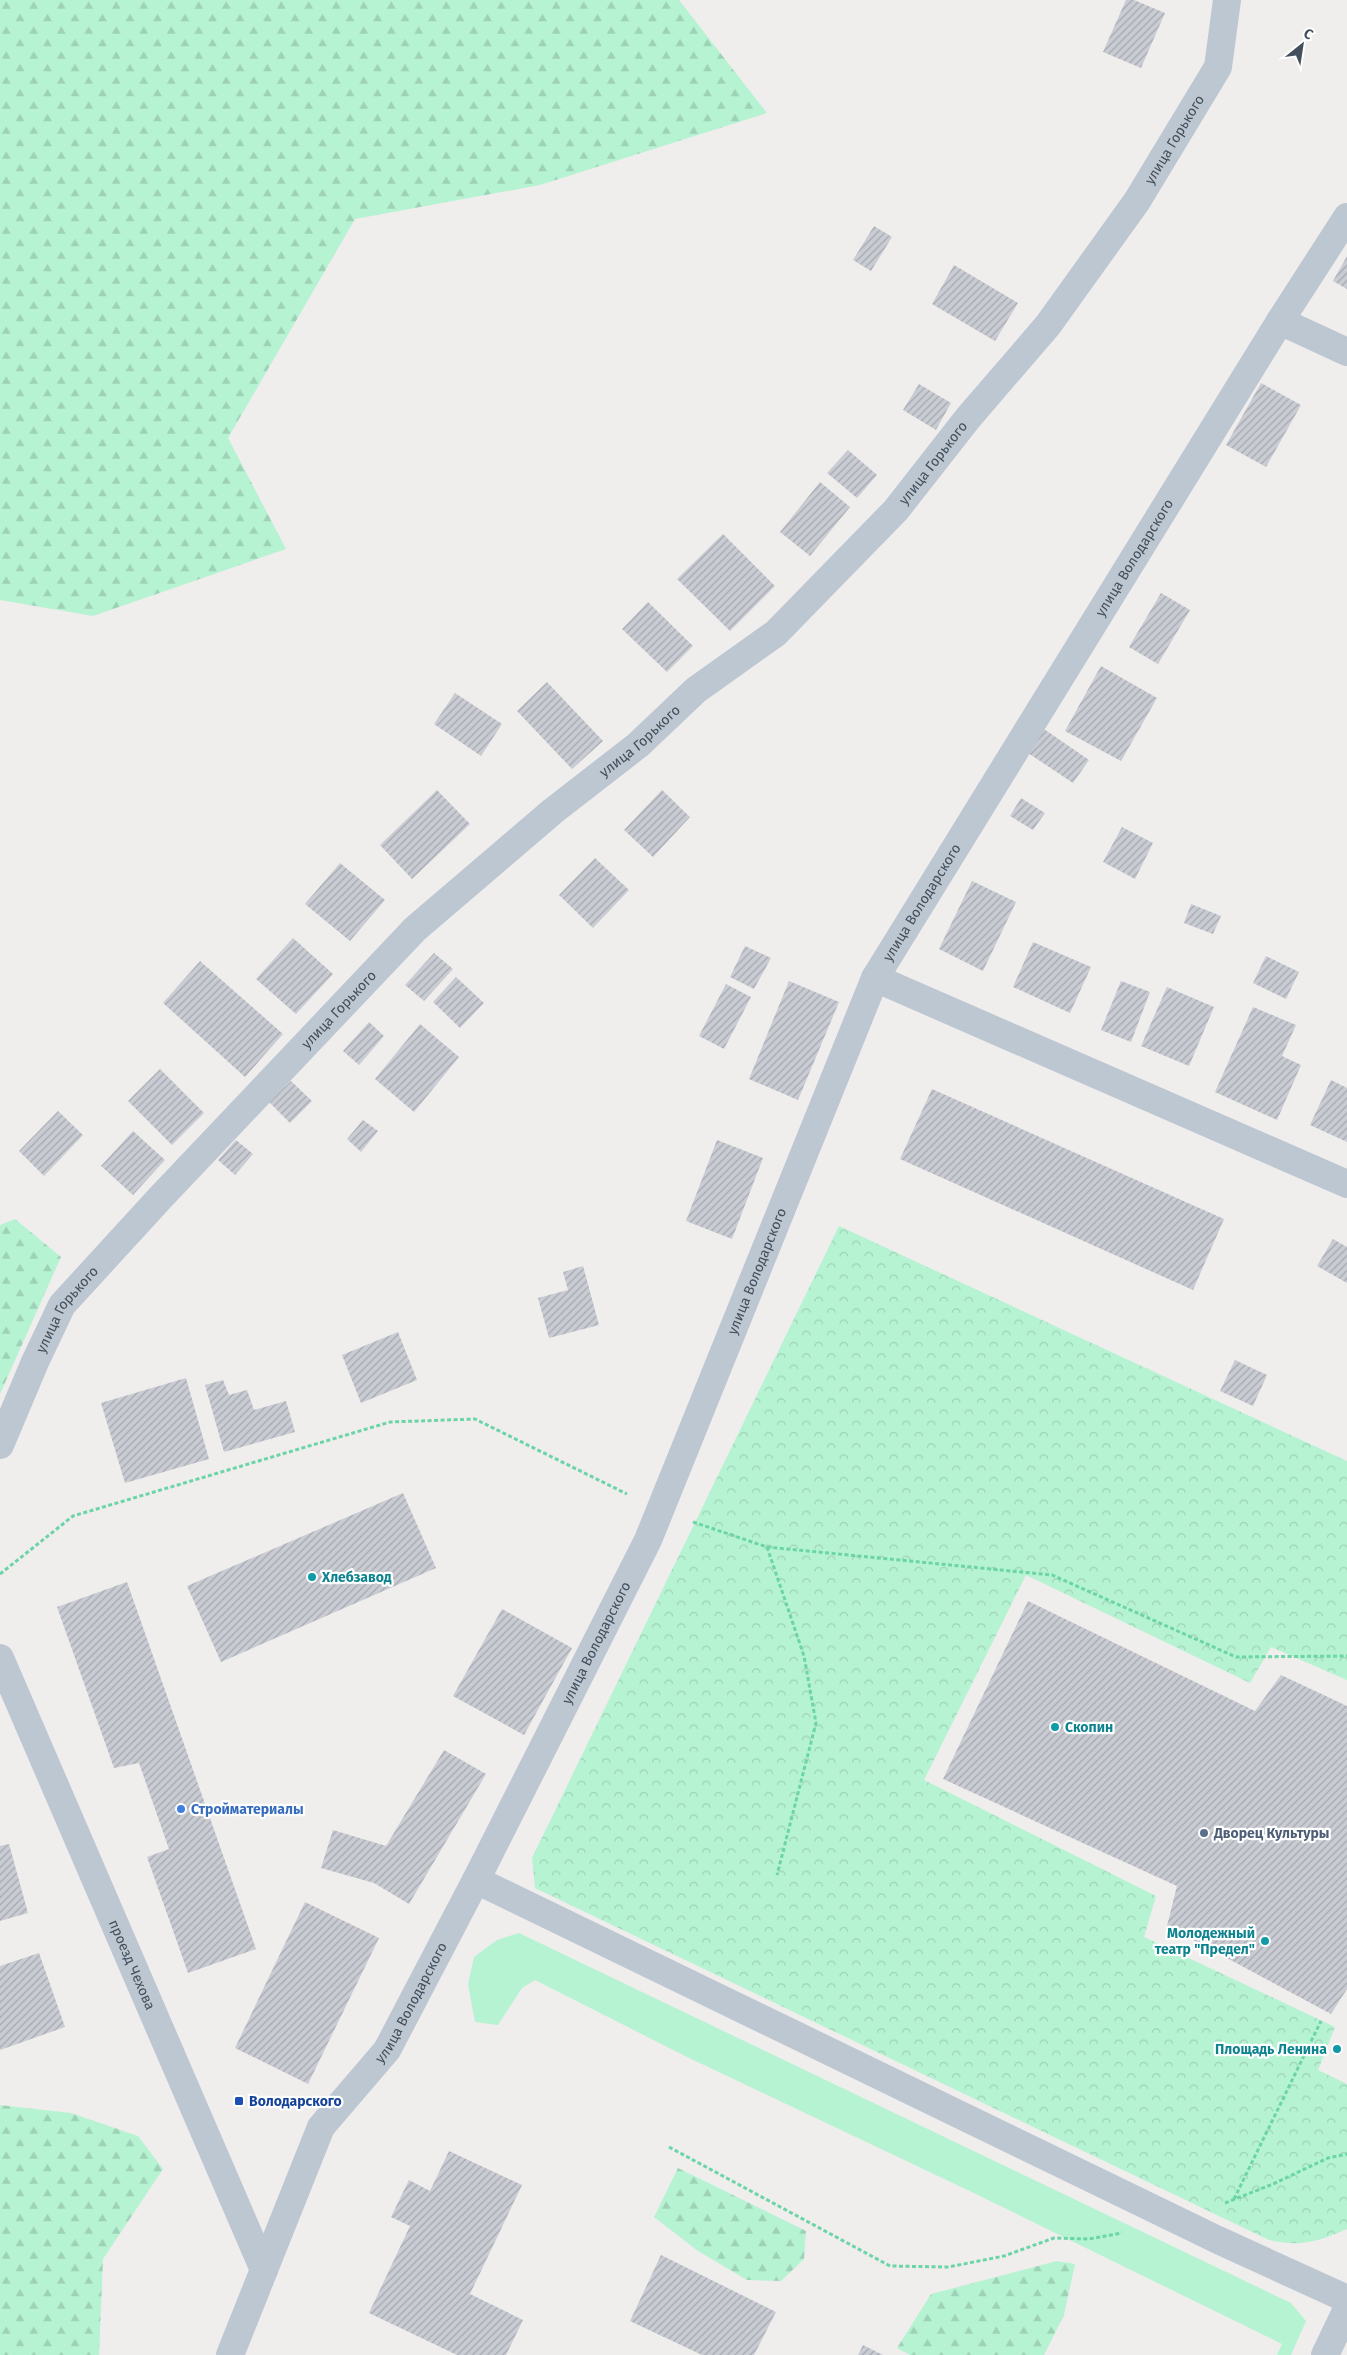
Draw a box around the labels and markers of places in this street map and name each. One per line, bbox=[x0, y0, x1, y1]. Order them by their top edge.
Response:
place label: Хлебзавод bbox=[321, 1569, 392, 1586]
marker: Хлебзавод bbox=[306, 1571, 318, 1583]
place label: Скопин bbox=[1065, 1719, 1113, 1736]
marker: Скопин bbox=[1049, 1721, 1061, 1733]
place label: Стройматериалы bbox=[191, 1801, 304, 1818]
marker: Стройматериалы bbox=[175, 1803, 187, 1815]
place label: Дворец Культуры bbox=[1213, 1825, 1330, 1842]
marker: Дворец Культуры bbox=[1198, 1827, 1210, 1839]
place label: Молодежный театр "Предел" bbox=[1155, 1925, 1255, 1958]
marker: Молодежный театр "Предел" bbox=[1259, 1935, 1271, 1947]
place label: Площадь Ленина bbox=[1215, 2041, 1327, 2058]
marker: Площадь Ленина bbox=[1331, 2043, 1343, 2055]
place label: Володарского bbox=[249, 2093, 342, 2110]
marker: Володарского bbox=[233, 2095, 245, 2107]

